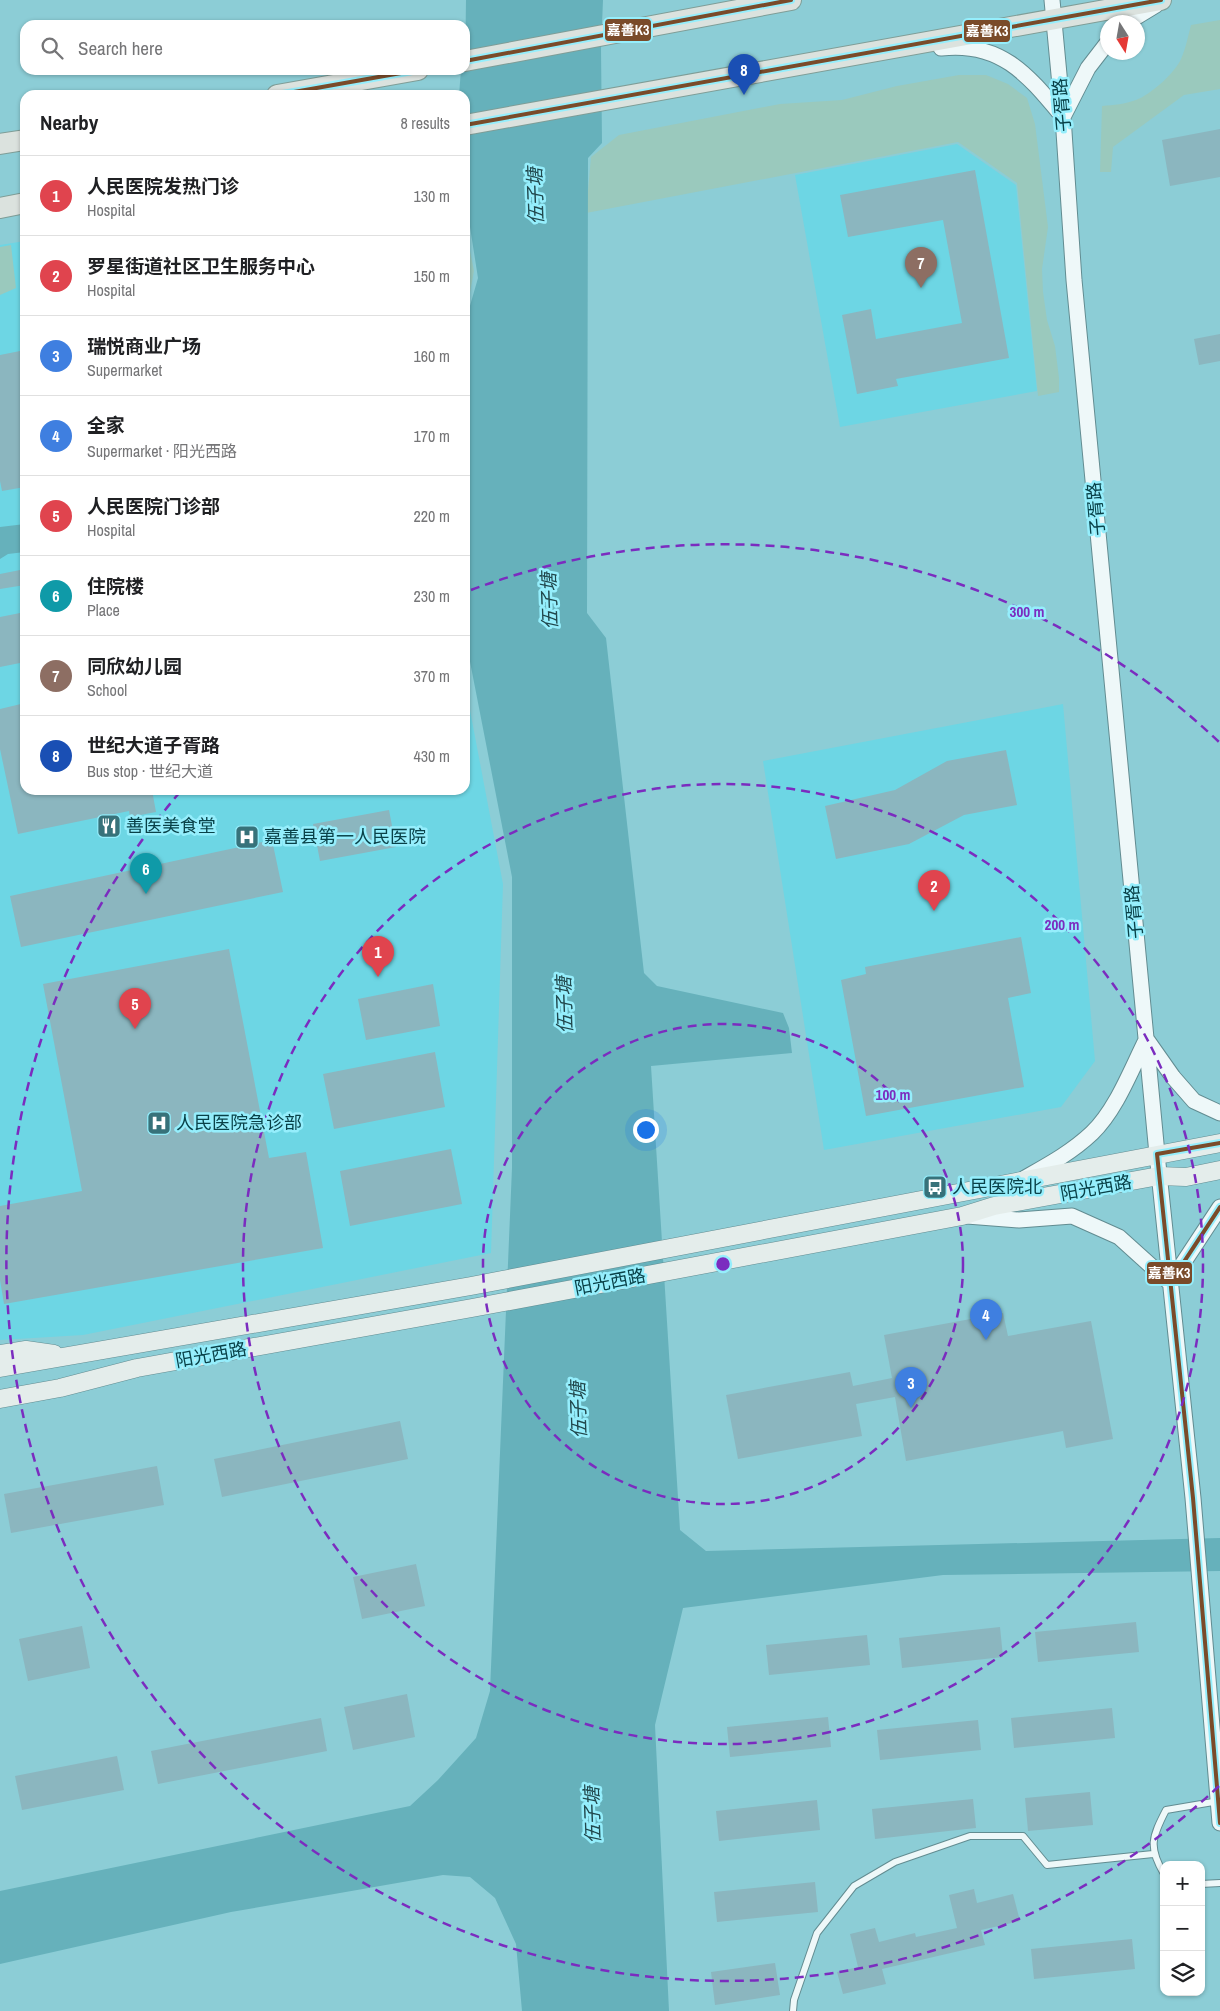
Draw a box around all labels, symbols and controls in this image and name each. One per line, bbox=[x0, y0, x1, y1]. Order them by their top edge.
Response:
north arrow bbox=[1100, 15, 1145, 60]
line badge: 嘉善K3 bbox=[604, 18, 652, 42]
line badge: 嘉善K3 bbox=[963, 19, 1011, 43]
search box bbox=[20, 20, 470, 75]
text: 嘉善K3 bbox=[607, 21, 649, 39]
text: 嘉善K3 bbox=[966, 22, 1008, 40]
icon: search bbox=[38, 34, 66, 62]
text: Search here bbox=[78, 35, 163, 61]
pin: 8 bbox=[728, 54, 760, 95]
street label: 子胥路 bbox=[1047, 77, 1076, 133]
text: Nearby bbox=[40, 108, 98, 137]
text: 8 results bbox=[400, 112, 450, 134]
water label: 伍子塘 bbox=[521, 164, 549, 225]
text: 人民医院发热门诊 bbox=[87, 173, 239, 199]
text: 1 bbox=[52, 185, 60, 207]
text: 130 m bbox=[414, 185, 450, 207]
text: Hospital bbox=[87, 199, 135, 221]
pin: 7 bbox=[905, 247, 937, 288]
text: 罗星街道社区卫生服务中心 bbox=[87, 253, 315, 279]
text: 2 bbox=[52, 265, 60, 287]
text: 150 m bbox=[414, 265, 450, 287]
text: Hospital bbox=[87, 279, 135, 301]
text: 瑞悦商业广场 bbox=[87, 333, 201, 359]
text: 3 bbox=[52, 345, 60, 367]
text: 160 m bbox=[414, 345, 450, 367]
text: Supermarket bbox=[87, 359, 162, 381]
text: 全家 bbox=[87, 412, 125, 438]
text: 4 bbox=[52, 425, 60, 447]
text: 170 m bbox=[414, 425, 450, 447]
text: Supermarket · 阳光西路 bbox=[87, 440, 237, 462]
street label: 子胥路 bbox=[1081, 481, 1110, 537]
text: 人民医院门诊部 bbox=[87, 493, 220, 519]
text: 5 bbox=[52, 505, 60, 527]
text: 220 m bbox=[414, 505, 450, 527]
text: Hospital bbox=[87, 519, 135, 541]
water label: 伍子塘 bbox=[535, 569, 563, 630]
text: 住院楼 bbox=[87, 573, 144, 599]
text: 6 bbox=[52, 585, 60, 607]
text: 230 m bbox=[414, 585, 450, 607]
text: Place bbox=[87, 599, 120, 621]
text: 300 m bbox=[1010, 601, 1044, 622]
text: 同欣幼儿园 bbox=[87, 653, 182, 679]
text: 7 bbox=[52, 665, 60, 687]
text: 370 m bbox=[414, 665, 450, 687]
text: School bbox=[87, 679, 127, 701]
text: 世纪大道子胥路 bbox=[87, 732, 220, 758]
text: 8 bbox=[52, 745, 60, 767]
text: 430 m bbox=[414, 745, 450, 767]
text: Bus stop · 世纪大道 bbox=[87, 760, 213, 782]
restaurant icon: 善医美食堂 bbox=[96, 813, 122, 839]
place label: 善医美食堂 bbox=[126, 813, 216, 838]
hospital icon: 嘉善县第一人民医院 bbox=[234, 824, 260, 850]
place label: 嘉善县第一人民医院 bbox=[264, 824, 426, 849]
pin: 6 bbox=[130, 853, 162, 894]
pin: 2 bbox=[918, 870, 950, 911]
street label: 子胥路 bbox=[1119, 884, 1148, 940]
text: 200 m bbox=[1045, 914, 1079, 935]
pin: 1 bbox=[362, 936, 394, 977]
water label: 伍子塘 bbox=[550, 973, 578, 1034]
pin: 5 bbox=[119, 988, 151, 1029]
text: 100 m bbox=[876, 1084, 910, 1105]
hospital icon: 人民医院急诊部 bbox=[146, 1110, 172, 1136]
place label: 人民医院急诊部 bbox=[176, 1110, 302, 1135]
your location bbox=[633, 1117, 659, 1143]
street label: 阳光西路 bbox=[1058, 1169, 1134, 1206]
bus stop icon: 人民医院北 bbox=[922, 1174, 948, 1200]
place label: 人民医院北 bbox=[952, 1174, 1042, 1199]
centre of rings bbox=[714, 1255, 732, 1273]
line badge: 嘉善K3 bbox=[1146, 1261, 1193, 1285]
street label: 阳光西路 bbox=[572, 1262, 648, 1301]
text: 嘉善K3 bbox=[1148, 1264, 1190, 1282]
pin: 4 bbox=[970, 1299, 1002, 1340]
street label: 阳光西路 bbox=[173, 1336, 249, 1373]
pin: 3 bbox=[895, 1367, 927, 1408]
water label: 伍子塘 bbox=[564, 1378, 592, 1439]
water label: 伍子塘 bbox=[578, 1783, 606, 1844]
map controls bbox=[1160, 1861, 1205, 1996]
button: + bbox=[1160, 1861, 1205, 1906]
button: − bbox=[1160, 1906, 1205, 1951]
button: layers bbox=[1160, 1951, 1205, 1996]

